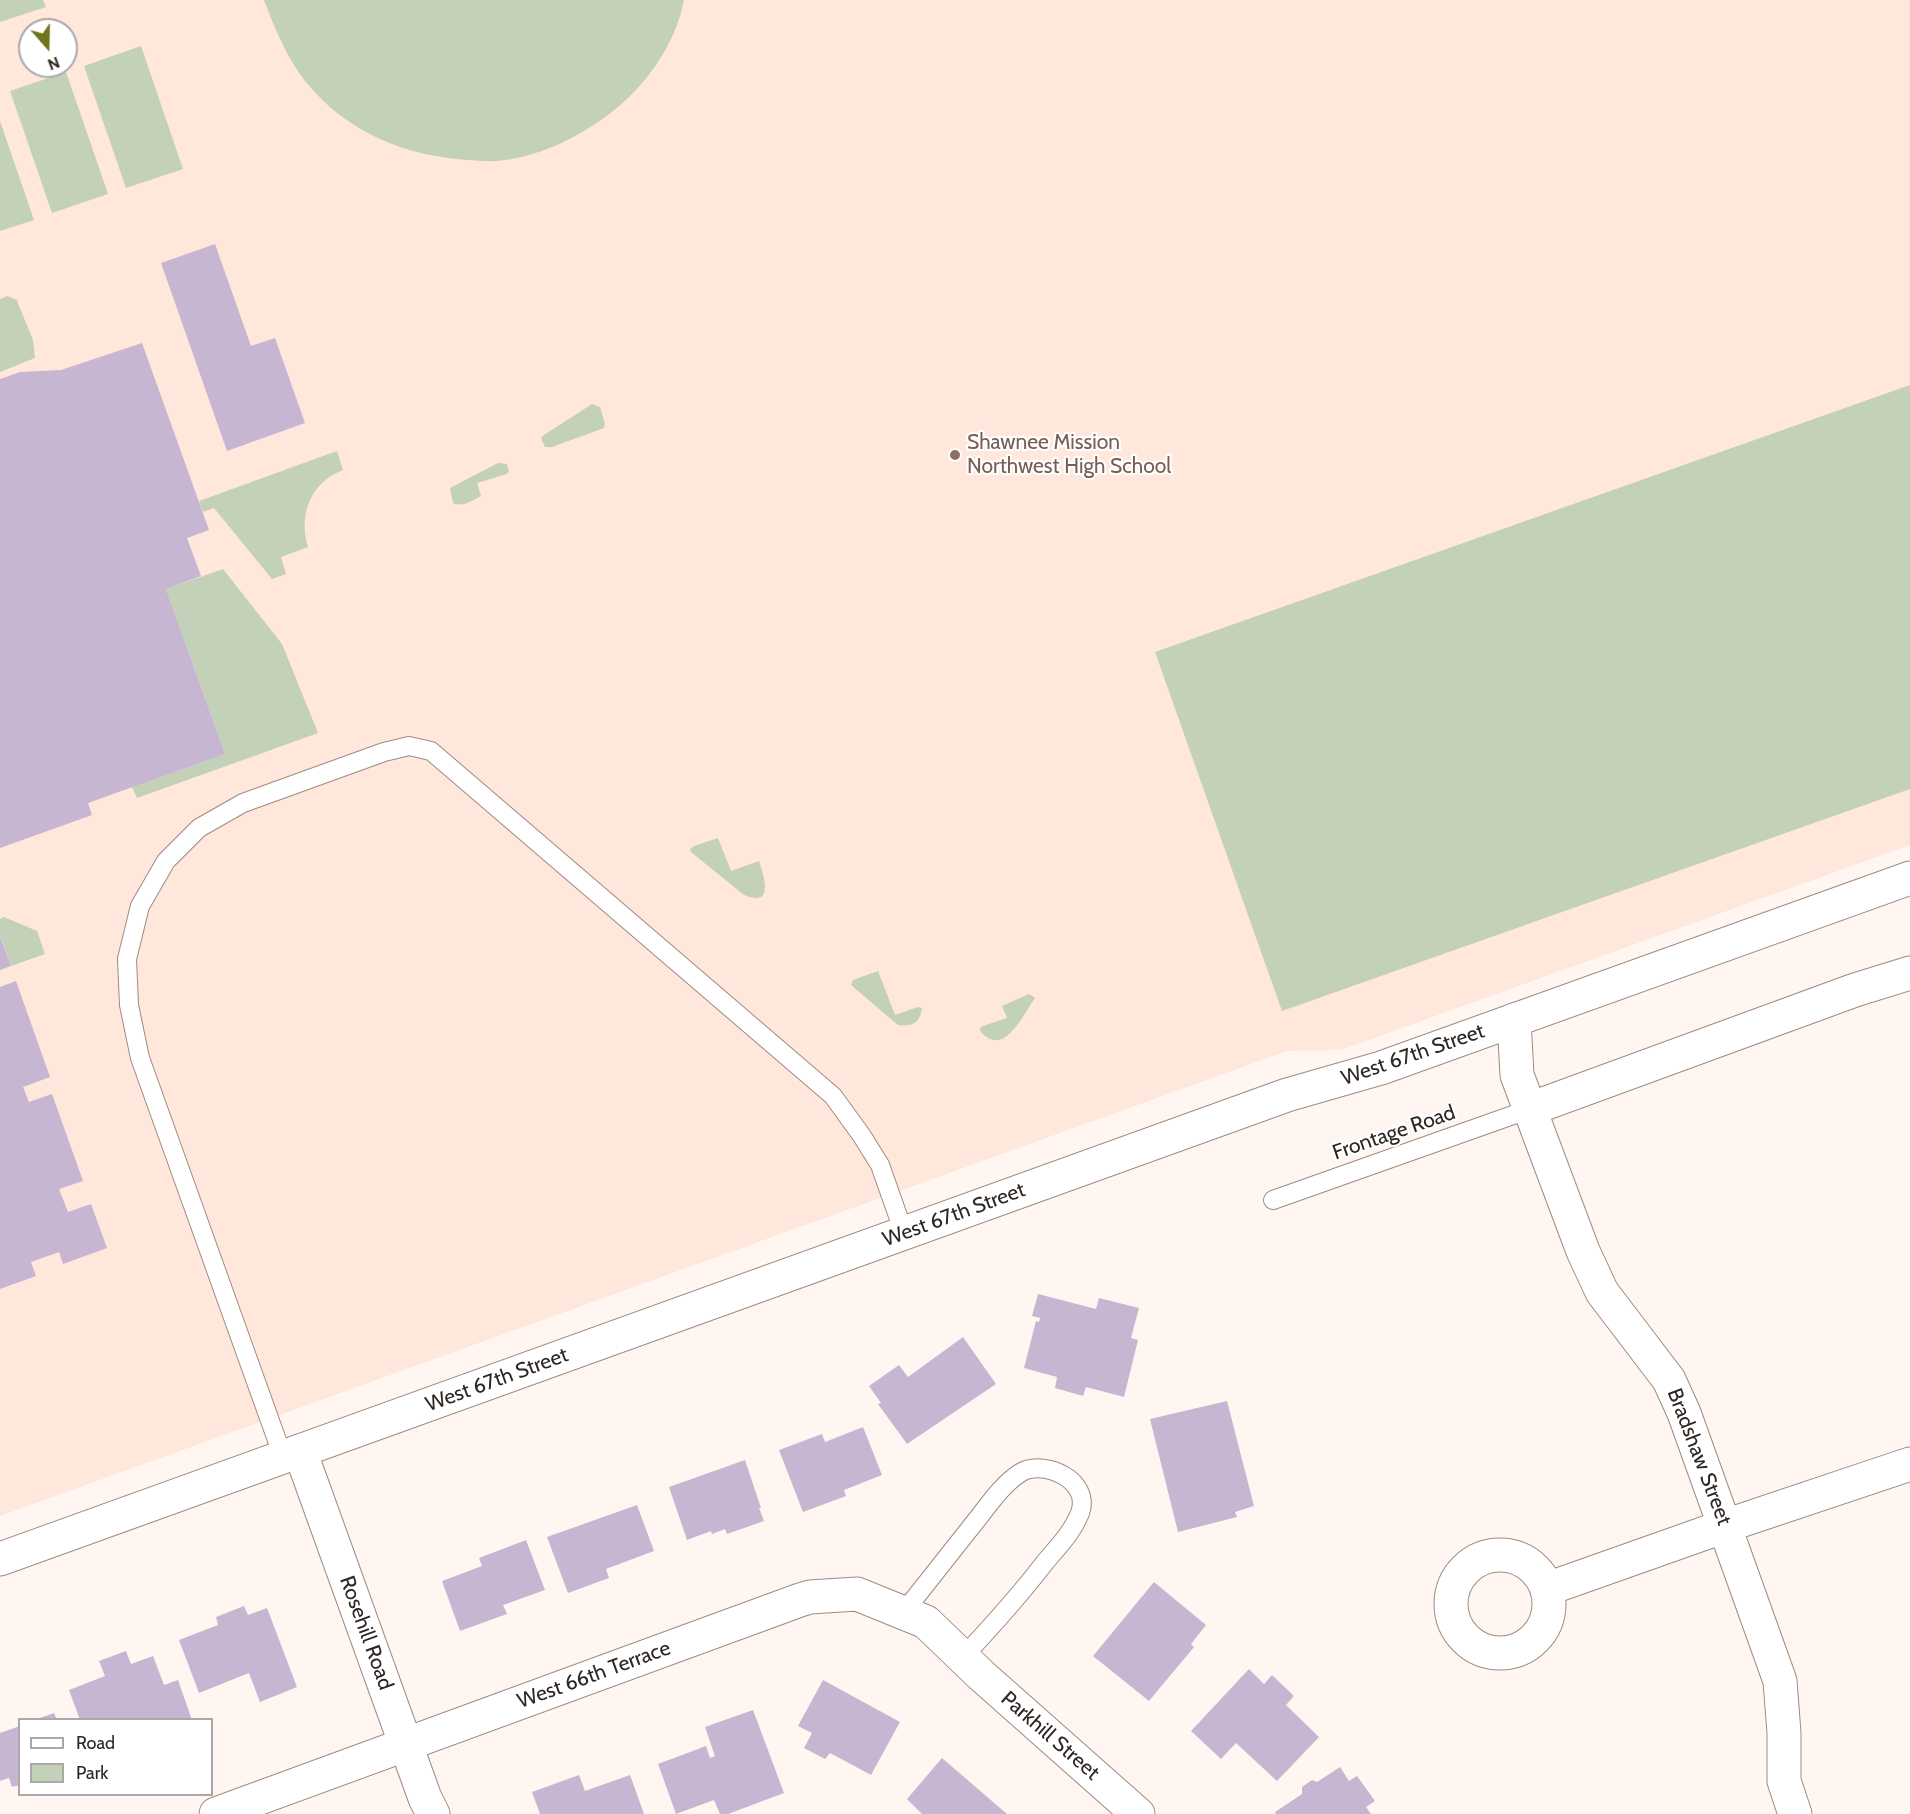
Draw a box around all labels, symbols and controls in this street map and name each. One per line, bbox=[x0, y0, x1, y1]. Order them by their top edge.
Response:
north arrow bbox=[18, 18, 78, 78]
text: N bbox=[45, 53, 62, 74]
place label: Shawnee Mission Northwest High School bbox=[967, 430, 1171, 480]
marker: Shawnee Mission Northwest High School bbox=[948, 448, 962, 462]
street label: West 67th Street bbox=[1338, 1019, 1488, 1091]
street label: Frontage Road bbox=[1329, 1100, 1459, 1166]
street label: West 67th Street bbox=[879, 1178, 1029, 1252]
street label: West 67th Street bbox=[422, 1343, 572, 1417]
street label: Bradshaw Street bbox=[1661, 1385, 1737, 1529]
street label: Rosehill Road bbox=[334, 1573, 398, 1693]
street label: West 66th Terrace bbox=[514, 1636, 674, 1714]
street label: Parkhill Street bbox=[996, 1686, 1104, 1786]
legend bbox=[18, 1718, 213, 1796]
text: Road bbox=[76, 1732, 115, 1754]
text: Park bbox=[76, 1762, 108, 1784]

